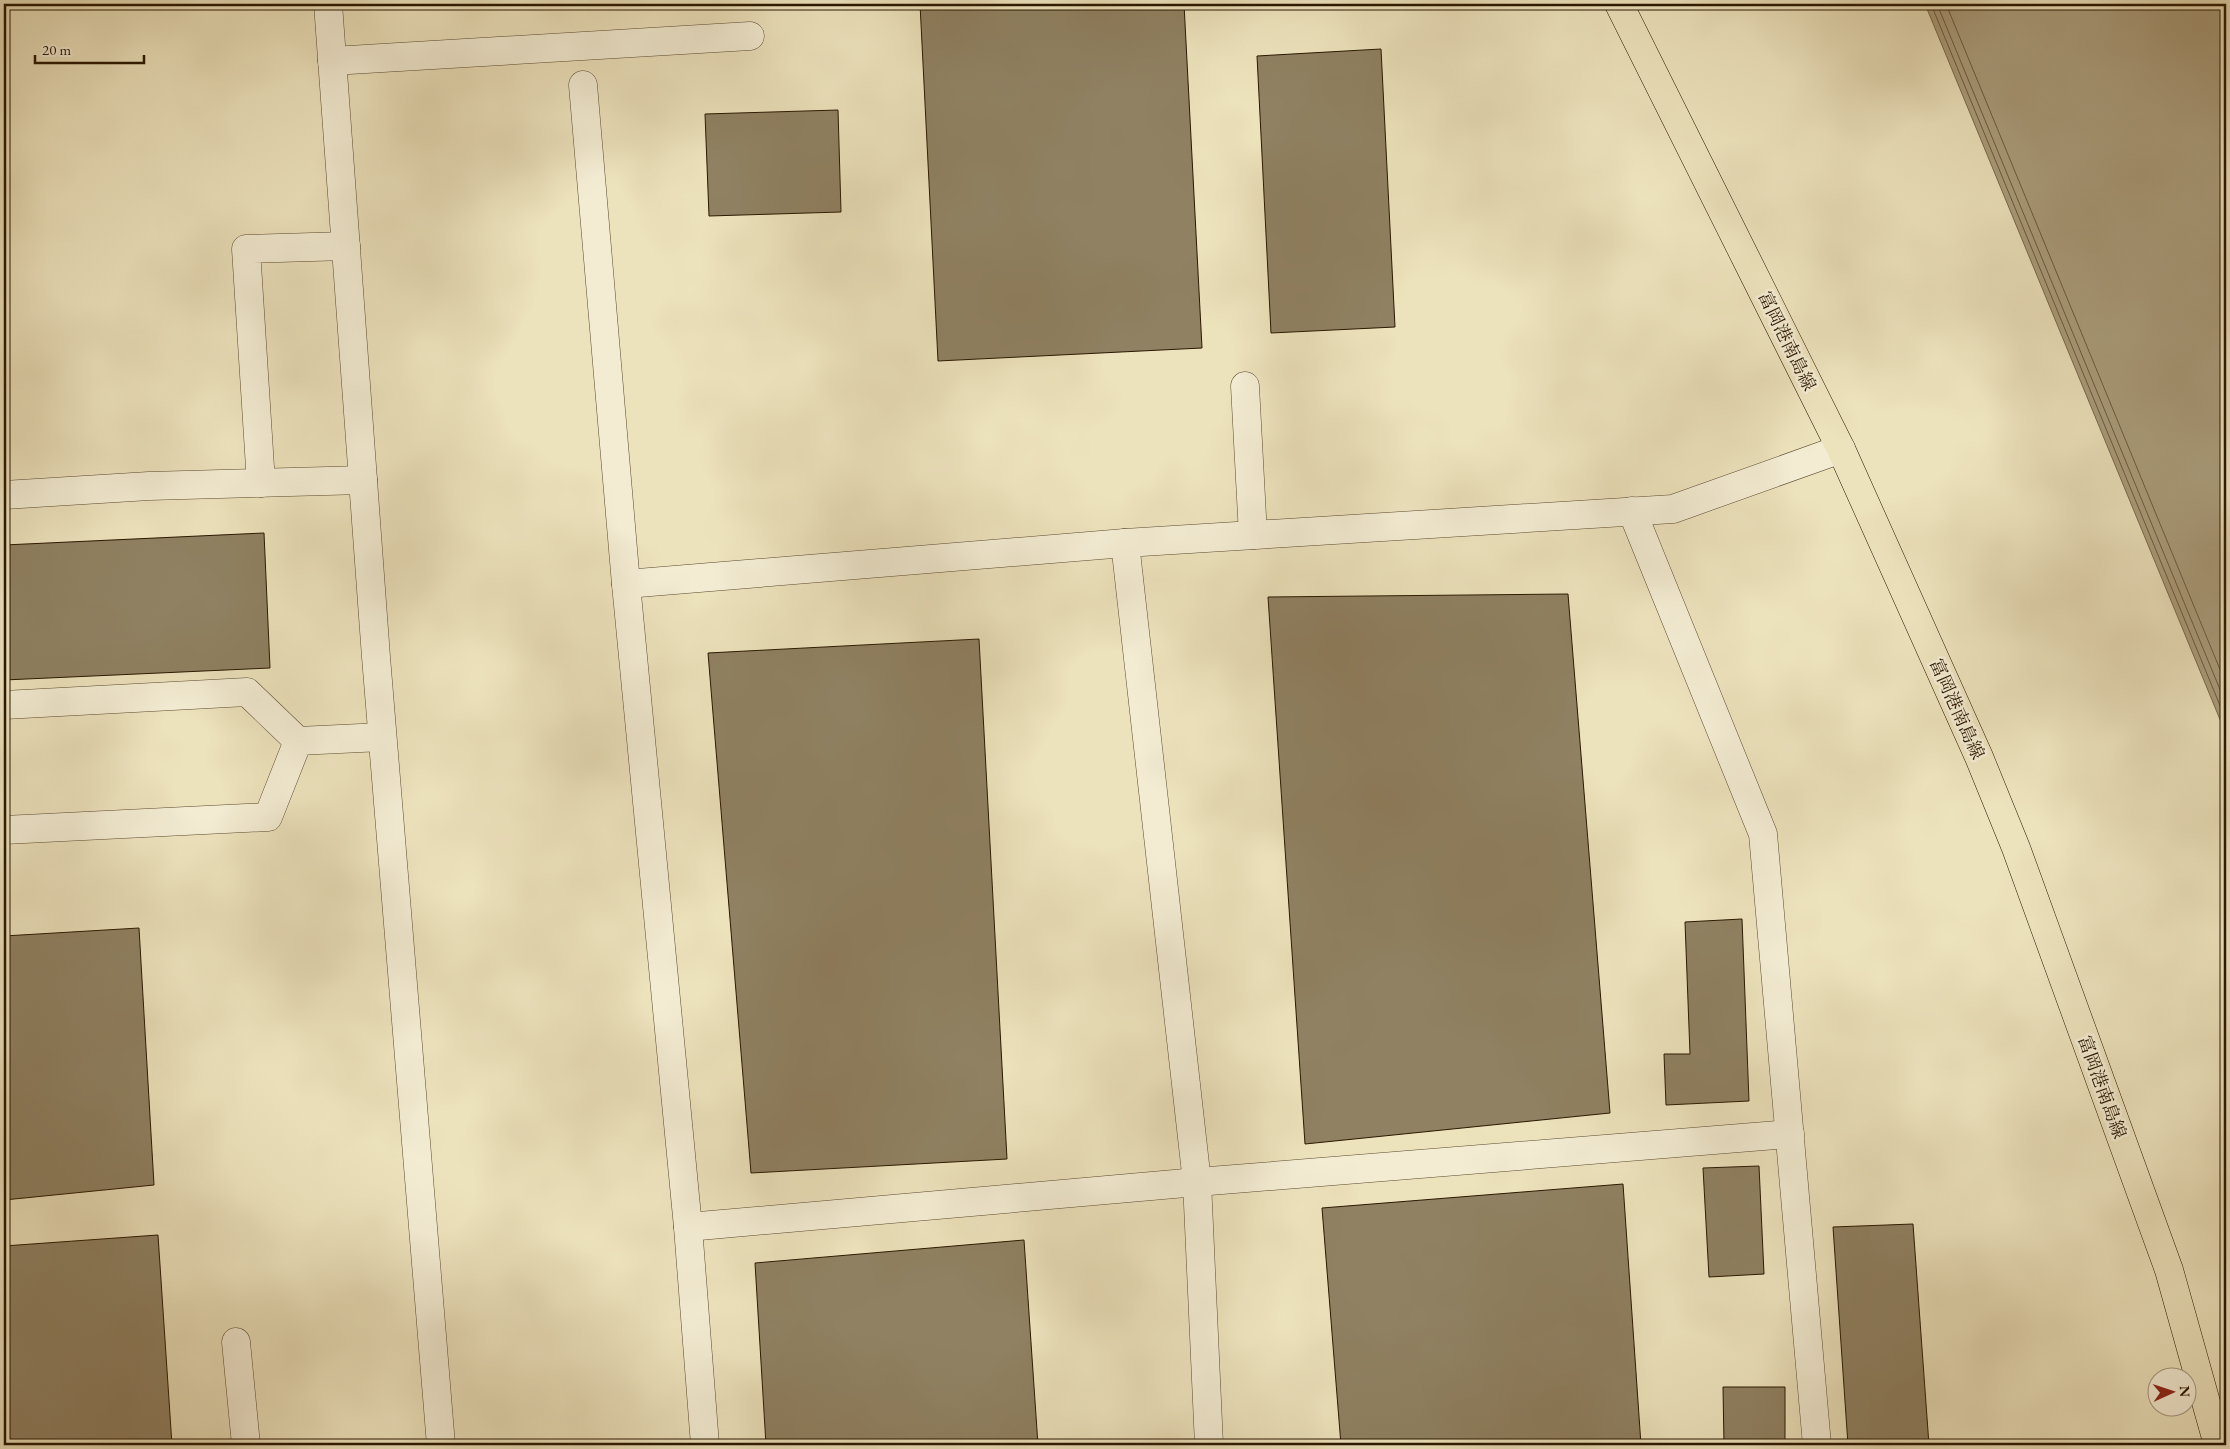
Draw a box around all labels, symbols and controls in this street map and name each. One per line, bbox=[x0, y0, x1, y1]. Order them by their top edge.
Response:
scale bar bbox=[35, 32, 144, 64]
text: 20 m bbox=[42, 40, 71, 59]
street label: 富岡港南島線 bbox=[1753, 287, 1821, 394]
street label: 富岡港南島線 bbox=[1925, 655, 1990, 763]
street label: 富岡港南島線 bbox=[2073, 1032, 2132, 1142]
north arrow bbox=[2148, 1366, 2198, 1416]
text: N bbox=[2176, 1385, 2194, 1398]

